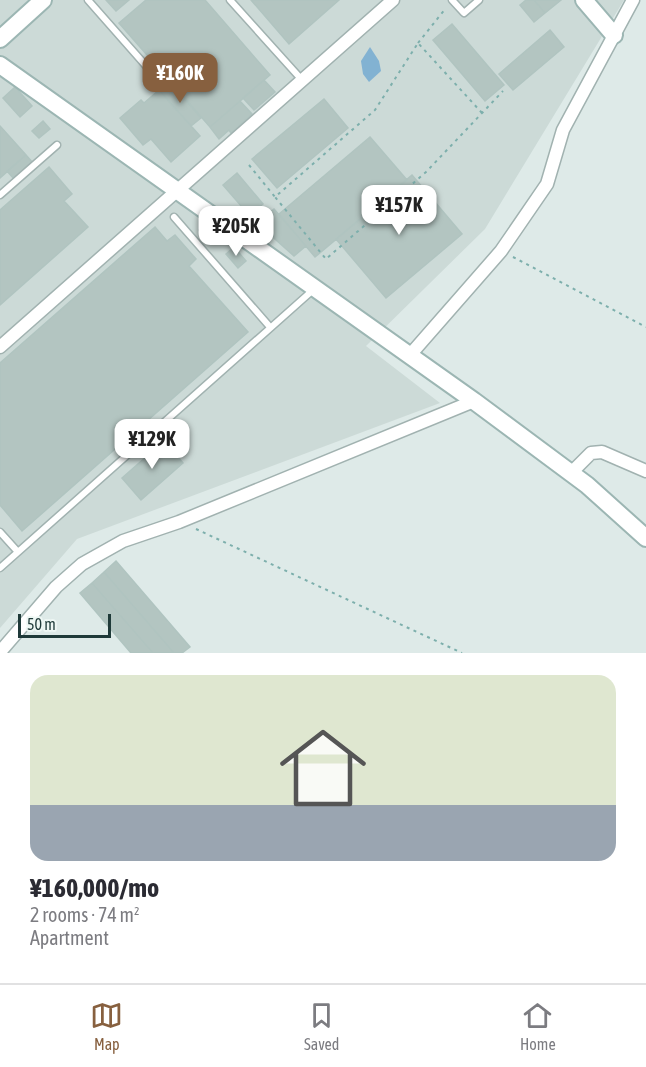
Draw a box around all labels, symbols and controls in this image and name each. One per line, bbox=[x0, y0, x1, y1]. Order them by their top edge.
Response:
pin: ¥160K bbox=[138, 53, 222, 104]
text: ¥160K bbox=[157, 61, 203, 84]
pin: ¥157K bbox=[357, 185, 441, 236]
text: ¥157K bbox=[376, 193, 422, 216]
pin: ¥205K bbox=[194, 206, 278, 257]
text: ¥205K bbox=[213, 214, 259, 237]
pin: ¥129K bbox=[110, 419, 194, 470]
text: ¥129K bbox=[129, 427, 175, 450]
scale bar bbox=[18, 611, 111, 638]
text: 50 m bbox=[27, 615, 56, 633]
icon: home bbox=[269, 714, 377, 822]
text: ¥160,000/mo bbox=[30, 873, 159, 903]
text: 2 rooms · 74 m² bbox=[30, 903, 140, 926]
text: Apartment bbox=[30, 926, 109, 949]
tab: Map bbox=[90, 999, 123, 1053]
tab: Saved bbox=[304, 999, 339, 1053]
tab: Home bbox=[520, 999, 556, 1053]

